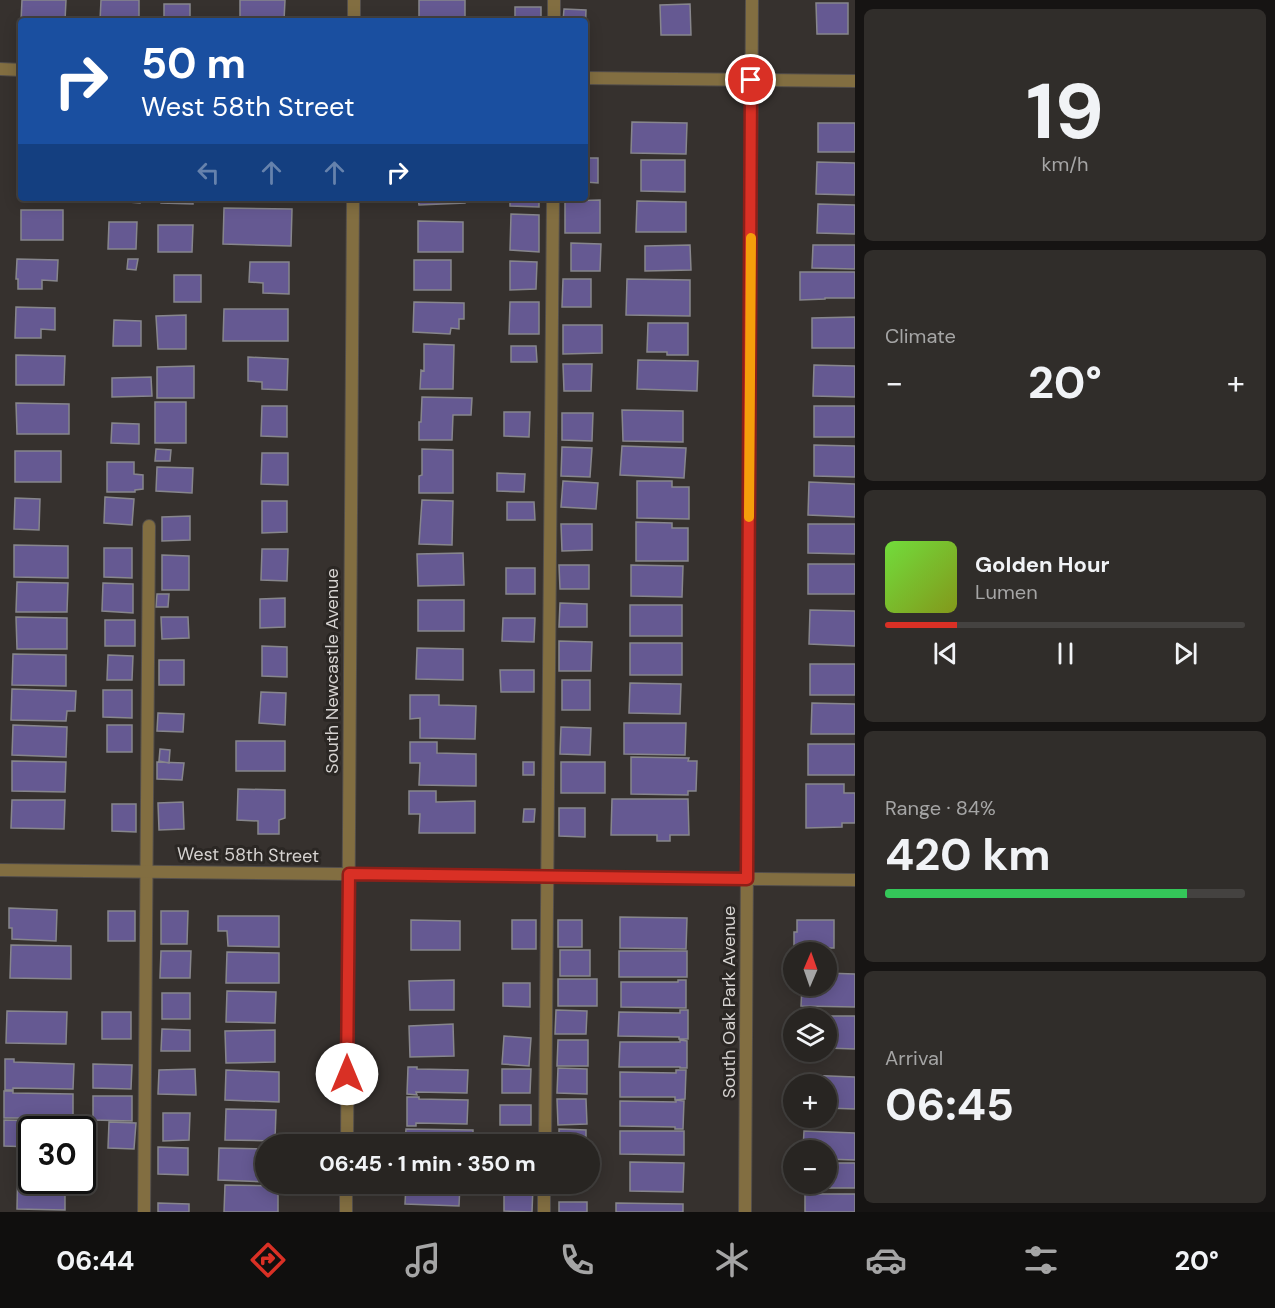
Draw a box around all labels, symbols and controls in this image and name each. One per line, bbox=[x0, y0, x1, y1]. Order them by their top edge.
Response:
text: 50 m bbox=[141, 36, 246, 91]
icon: right bbox=[42, 42, 120, 120]
pin bbox=[725, 54, 776, 105]
text: 19 bbox=[1026, 61, 1104, 162]
icon: arrive bbox=[734, 63, 767, 96]
text: West 58th Street bbox=[141, 89, 355, 124]
text: km/h bbox=[1041, 151, 1089, 177]
icon: left bbox=[192, 156, 225, 189]
icon: ahead bbox=[255, 156, 288, 189]
icon: ahead bbox=[318, 156, 351, 189]
icon: right bbox=[381, 156, 414, 189]
text: Climate bbox=[885, 323, 956, 349]
text: 20° bbox=[1028, 353, 1102, 412]
text: − bbox=[885, 361, 903, 404]
text: + bbox=[1227, 361, 1245, 404]
text: Golden Hour bbox=[975, 550, 1110, 579]
street label: South Newcastle Avenue bbox=[320, 568, 344, 774]
text: Lumen bbox=[975, 579, 1038, 605]
icon: previous bbox=[929, 637, 962, 670]
icon: pause bbox=[1049, 637, 1082, 670]
icon: next bbox=[1169, 637, 1202, 670]
text: Range · 84% bbox=[885, 795, 996, 821]
text: 420 km bbox=[885, 825, 1051, 884]
street label: West 58th Street bbox=[177, 842, 319, 868]
street label: South Oak Park Avenue bbox=[717, 906, 741, 1098]
north arrow bbox=[783, 942, 837, 996]
map controls bbox=[783, 942, 837, 1194]
button: layers bbox=[783, 1008, 837, 1062]
position arrow bbox=[315, 1042, 379, 1106]
text: Arrival bbox=[885, 1045, 943, 1071]
button: + bbox=[783, 1074, 837, 1128]
text: 06:45 bbox=[885, 1075, 1014, 1134]
speed limit sign: 30 bbox=[18, 1116, 96, 1194]
button: − bbox=[783, 1140, 837, 1194]
text: 06:45 · 1 min · 350 m bbox=[319, 1149, 536, 1178]
icon: directions bbox=[247, 1239, 289, 1281]
icon: music bbox=[402, 1239, 444, 1281]
icon: phone bbox=[556, 1239, 598, 1281]
icon: climate bbox=[711, 1239, 753, 1281]
icon: car bbox=[865, 1239, 907, 1281]
icon: filters bbox=[1020, 1239, 1062, 1281]
text: 06:44 bbox=[56, 1243, 134, 1278]
text: 20° bbox=[1174, 1243, 1219, 1278]

